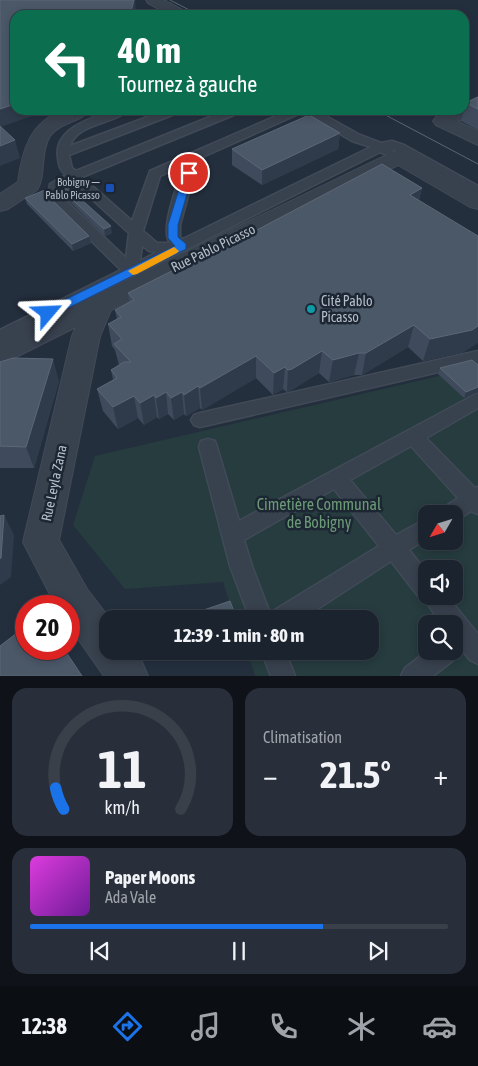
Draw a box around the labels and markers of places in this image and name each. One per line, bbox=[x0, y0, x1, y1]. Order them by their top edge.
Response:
pin bbox=[168, 152, 210, 194]
place label: Bobigny — Pablo Picasso bbox=[45, 176, 100, 201]
marker: Bobigny — Pablo Picasso bbox=[104, 182, 116, 194]
place label: Cité Pablo Picasso bbox=[321, 293, 373, 325]
marker: Cité Pablo Picasso bbox=[305, 303, 317, 315]

